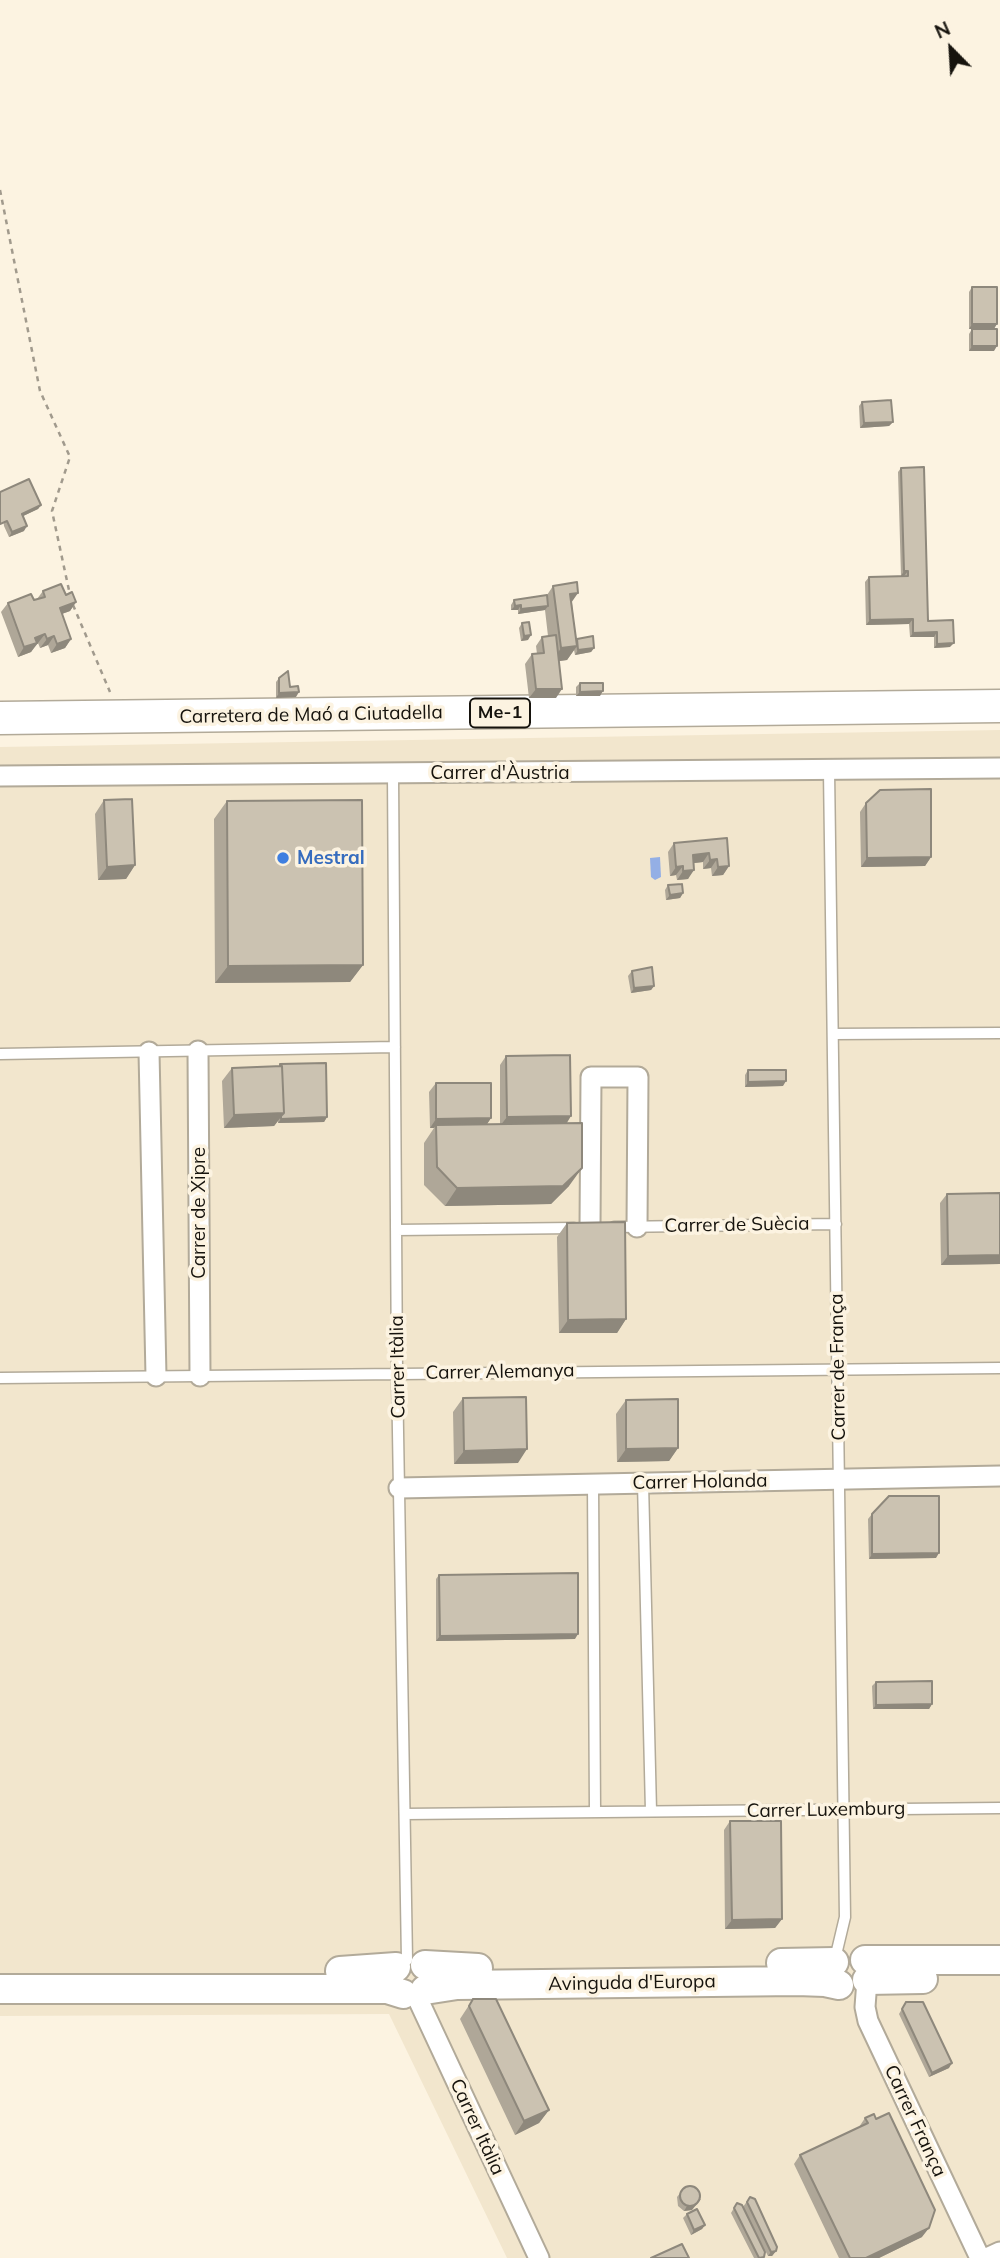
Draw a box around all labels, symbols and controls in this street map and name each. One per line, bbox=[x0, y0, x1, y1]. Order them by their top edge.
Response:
north arrow bbox=[916, 14, 986, 84]
text: N bbox=[931, 16, 954, 44]
road number: Me-1 bbox=[470, 698, 530, 728]
street label: Carretera de Maó a Ciutadella bbox=[179, 701, 443, 729]
street label: Carrer d'Àustria bbox=[430, 762, 570, 784]
place label: Mestral bbox=[297, 847, 365, 869]
marker: Mestral bbox=[275, 850, 291, 866]
street label: Carrer de Xipre bbox=[188, 1147, 210, 1279]
street label: Carrer de Suècia bbox=[664, 1212, 810, 1238]
street label: Carrer de França bbox=[825, 1293, 851, 1441]
street label: Carrer Itàlia bbox=[386, 1315, 410, 1419]
street label: Carrer Alemanya bbox=[425, 1359, 575, 1385]
street label: Carrer Holanda bbox=[632, 1469, 768, 1495]
street label: Carrer Luxemburg bbox=[746, 1797, 906, 1823]
street label: Avinguda d'Europa bbox=[548, 1970, 716, 1996]
street label: Carrer França bbox=[879, 2062, 951, 2180]
street label: Carrer Itàlia bbox=[445, 2075, 509, 2179]

